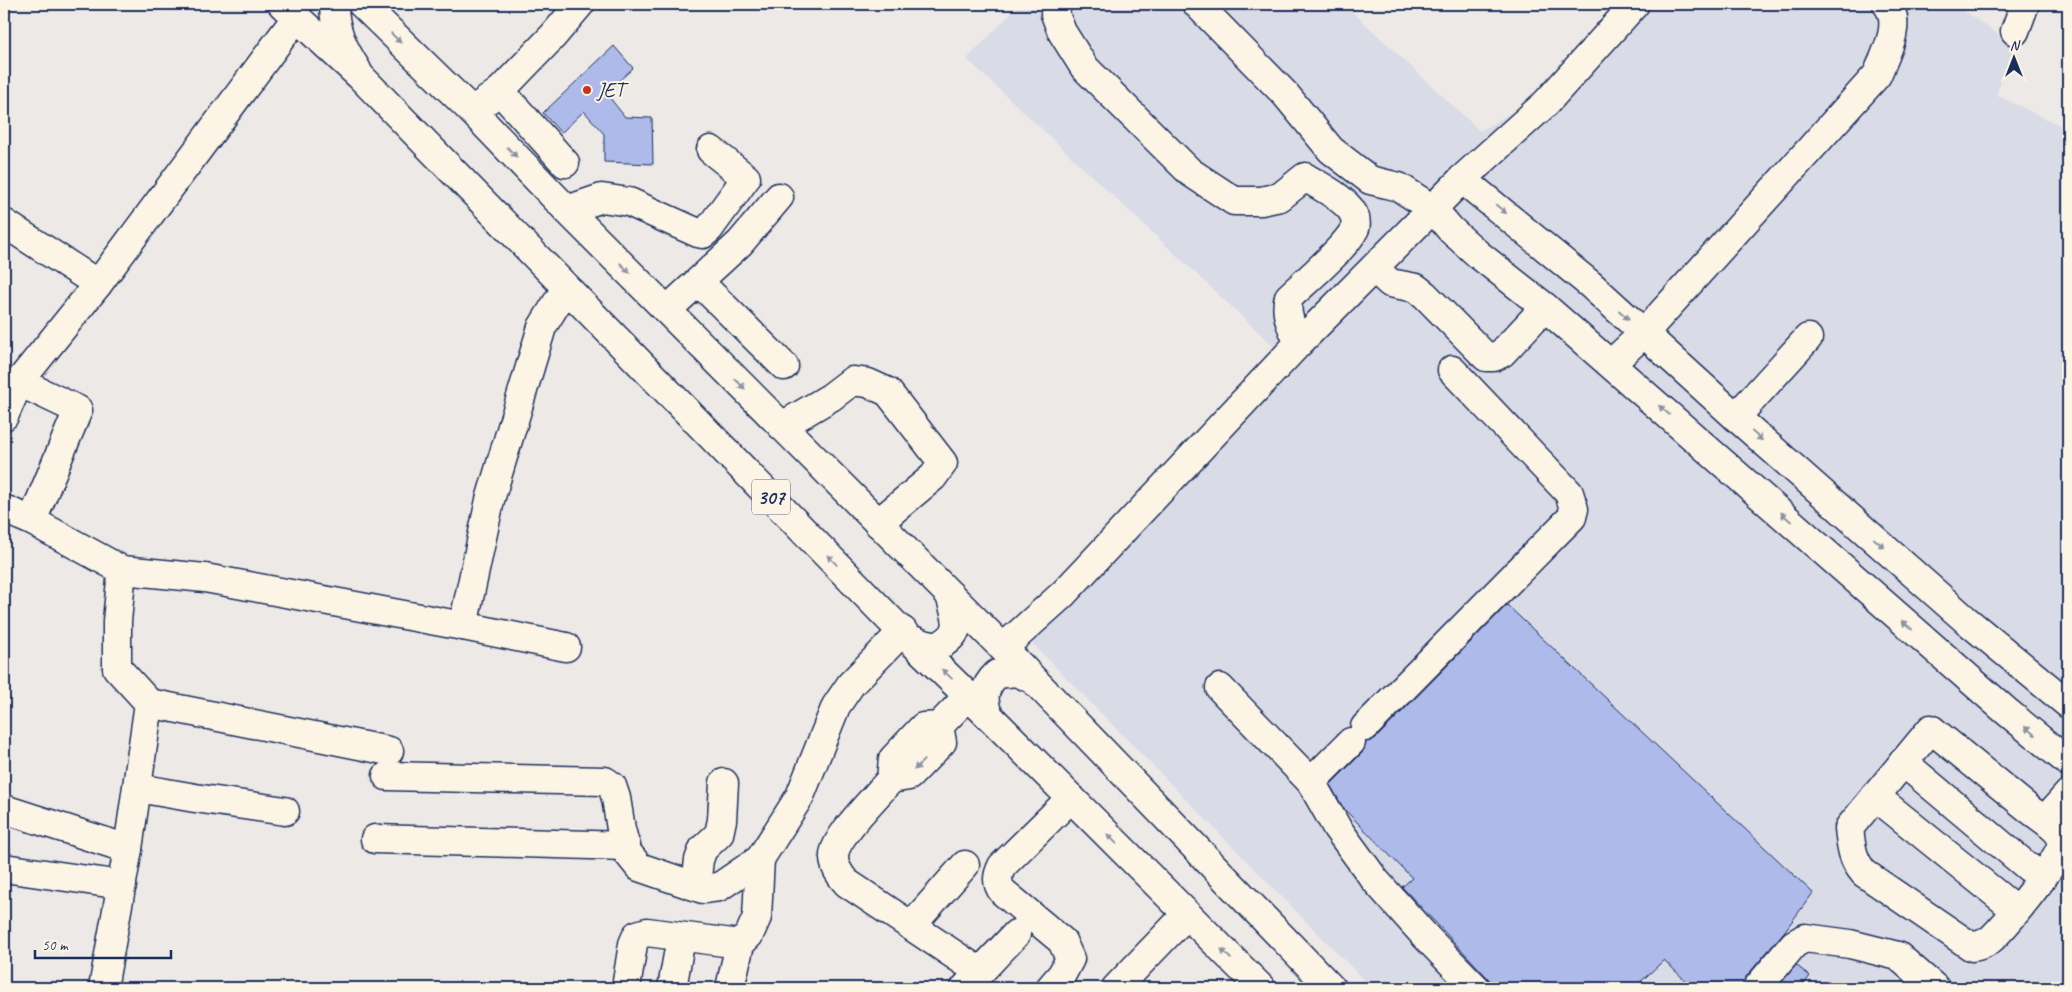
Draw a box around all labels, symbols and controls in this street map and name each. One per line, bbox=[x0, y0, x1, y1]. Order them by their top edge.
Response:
one-way arrow bbox=[390, 32, 402, 44]
north arrow bbox=[1990, 32, 2040, 82]
text: N bbox=[2010, 37, 2021, 54]
place label: JET bbox=[596, 77, 630, 103]
marker: JET bbox=[581, 84, 593, 96]
one-way arrow bbox=[506, 146, 518, 158]
one-way arrow bbox=[1495, 203, 1507, 214]
one-way arrow bbox=[619, 262, 631, 274]
one-way arrow bbox=[1618, 309, 1630, 321]
one-way arrow bbox=[734, 377, 746, 389]
one-way arrow bbox=[1658, 404, 1670, 416]
one-way arrow bbox=[1751, 430, 1763, 442]
road number: 307 bbox=[752, 480, 790, 514]
one-way arrow bbox=[1780, 511, 1792, 523]
one-way arrow bbox=[1873, 538, 1886, 549]
one-way arrow bbox=[826, 554, 838, 566]
one-way arrow bbox=[1902, 619, 1914, 631]
one-way arrow bbox=[941, 668, 953, 680]
one-way arrow bbox=[2024, 726, 2037, 737]
one-way arrow bbox=[914, 759, 926, 771]
one-way arrow bbox=[1106, 833, 1118, 845]
scale bar bbox=[35, 927, 171, 959]
text: 50 m bbox=[42, 936, 69, 955]
one-way arrow bbox=[1221, 948, 1233, 960]

